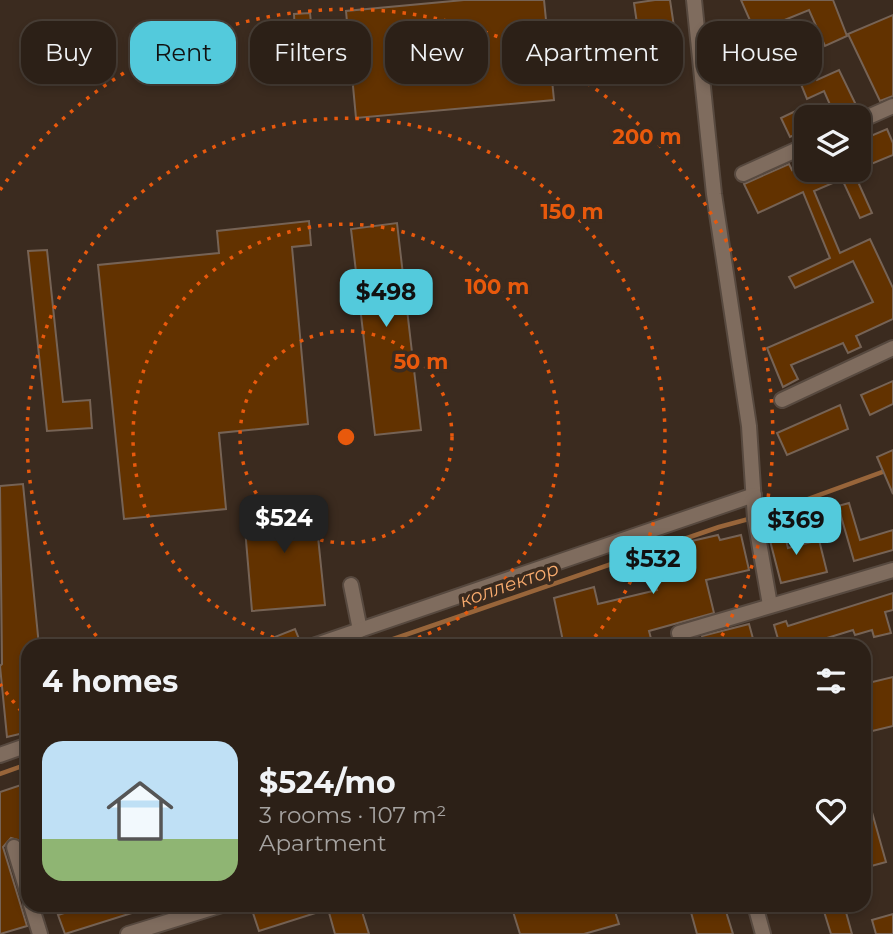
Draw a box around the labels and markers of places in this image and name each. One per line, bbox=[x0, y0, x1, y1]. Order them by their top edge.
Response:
pin: $498 bbox=[345, 270, 427, 329]
centre of rings bbox=[334, 425, 358, 449]
pin: $524 bbox=[243, 496, 325, 555]
pin: $369 bbox=[755, 498, 837, 557]
pin: $532 bbox=[612, 536, 694, 596]

